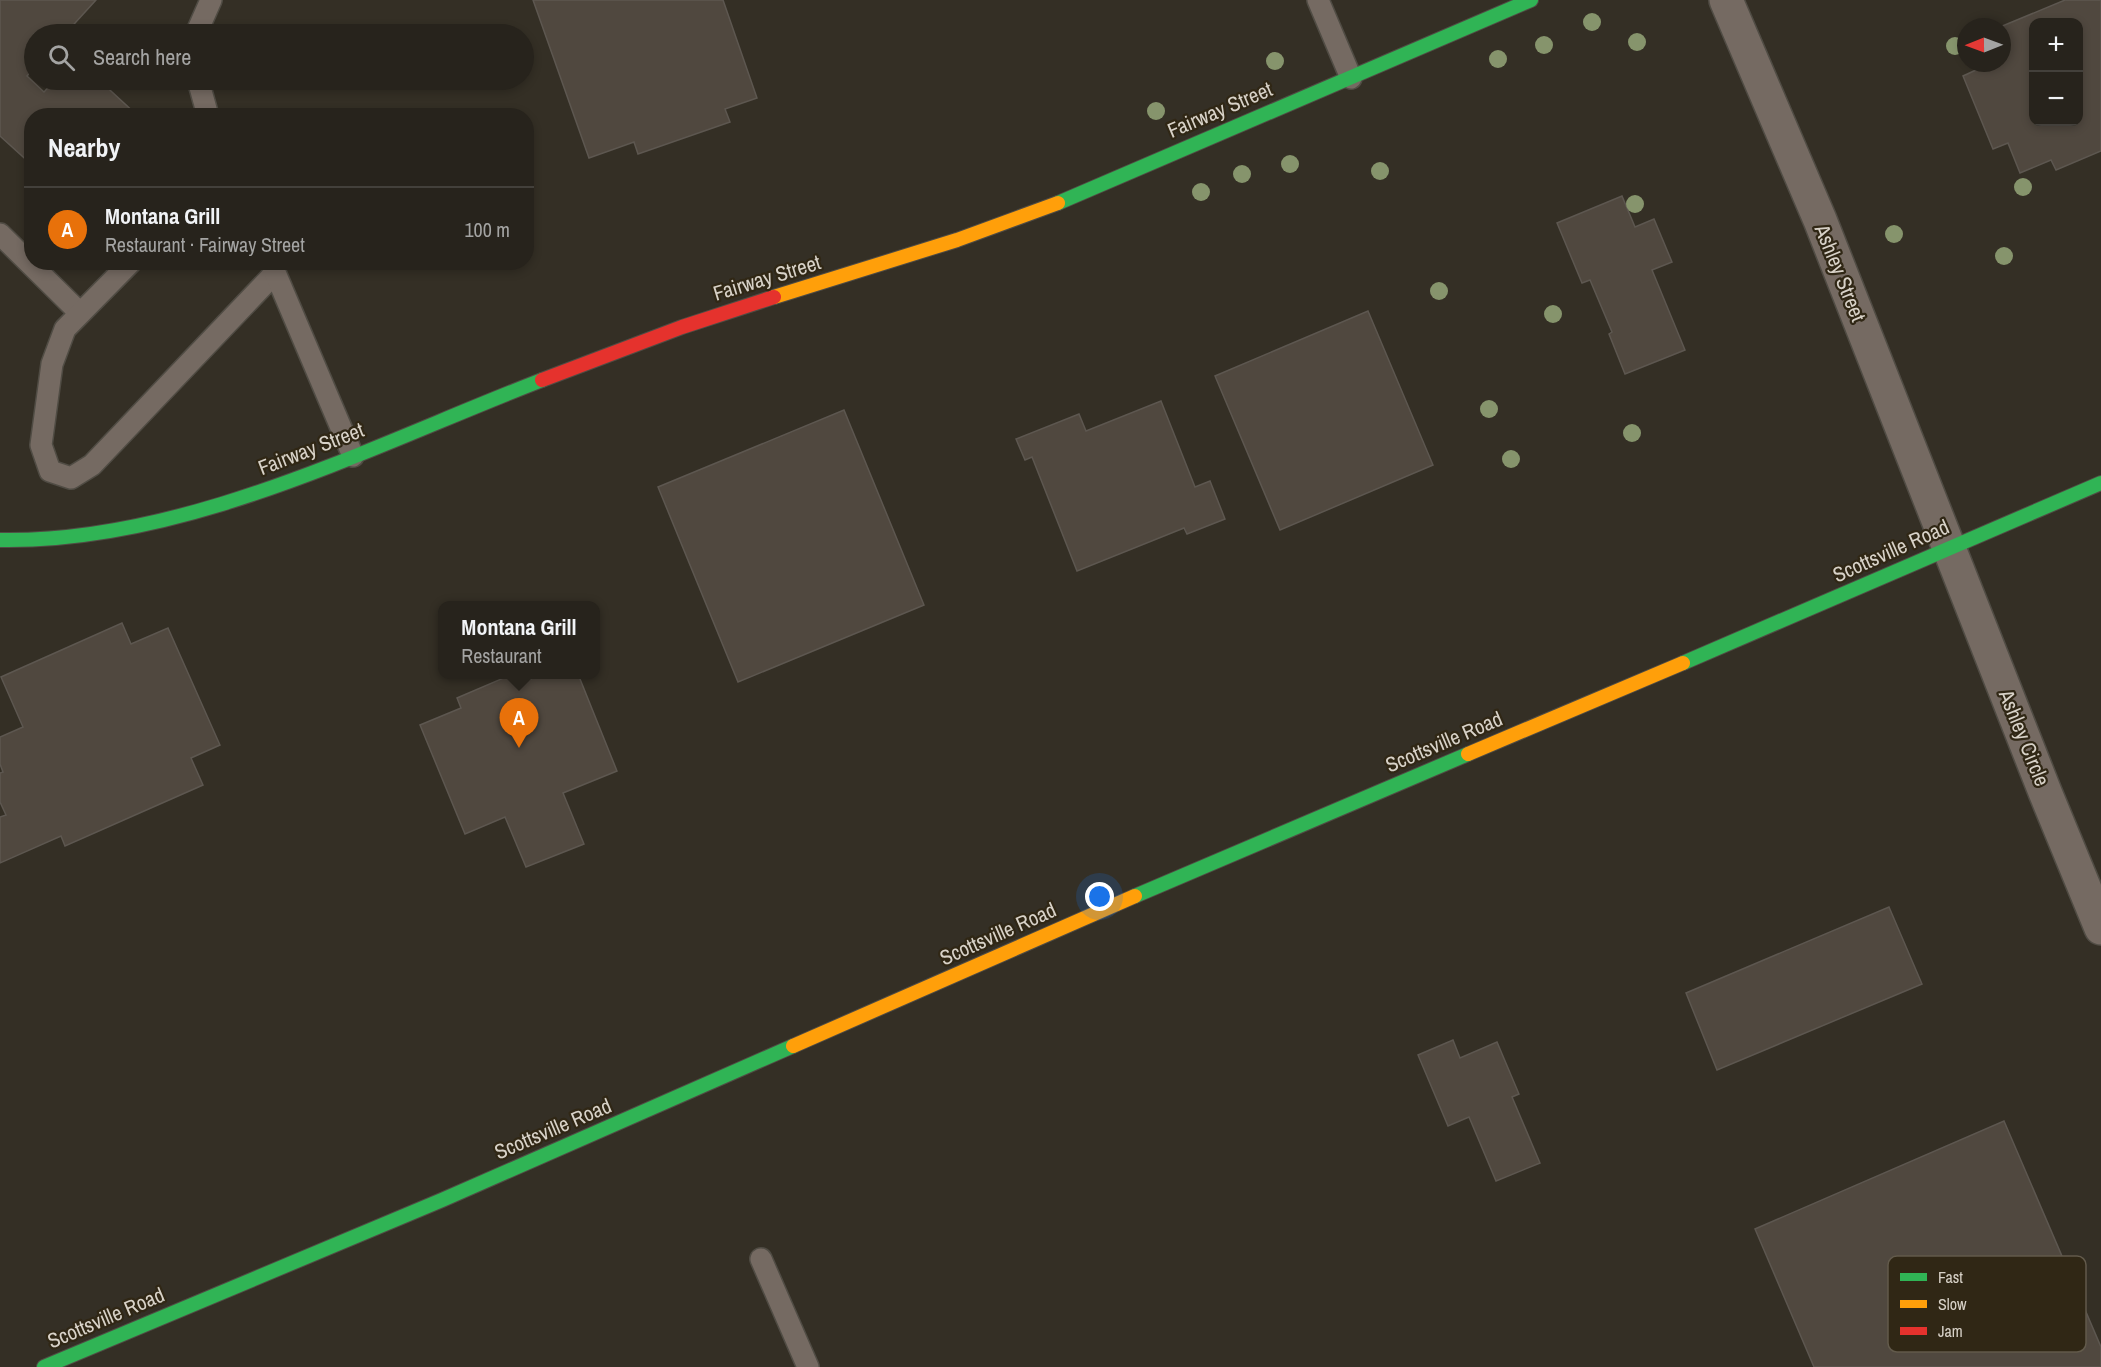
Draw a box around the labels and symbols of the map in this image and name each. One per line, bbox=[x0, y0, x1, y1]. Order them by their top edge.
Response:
north arrow bbox=[1957, 18, 2011, 72]
street label: Fairway Street bbox=[1163, 74, 1277, 145]
street label: Ashley Street bbox=[1807, 219, 1873, 326]
street label: Fairway Street bbox=[709, 247, 824, 308]
street label: Fairway Street bbox=[254, 415, 368, 482]
street label: Scottsville Road bbox=[1828, 512, 1954, 589]
street label: Ashley Circle bbox=[1992, 684, 2057, 790]
pin: A bbox=[500, 698, 538, 748]
street label: Scottsville Road bbox=[1381, 704, 1507, 779]
your location bbox=[1085, 882, 1114, 911]
street label: Scottsville Road bbox=[935, 895, 1061, 972]
street label: Scottsville Road bbox=[490, 1091, 616, 1166]
legend bbox=[1888, 1256, 2086, 1352]
text: Fast bbox=[1938, 1266, 1963, 1288]
street label: Scottsville Road bbox=[43, 1280, 169, 1355]
text: Slow bbox=[1938, 1293, 1967, 1315]
text: Jam bbox=[1938, 1320, 1963, 1342]

